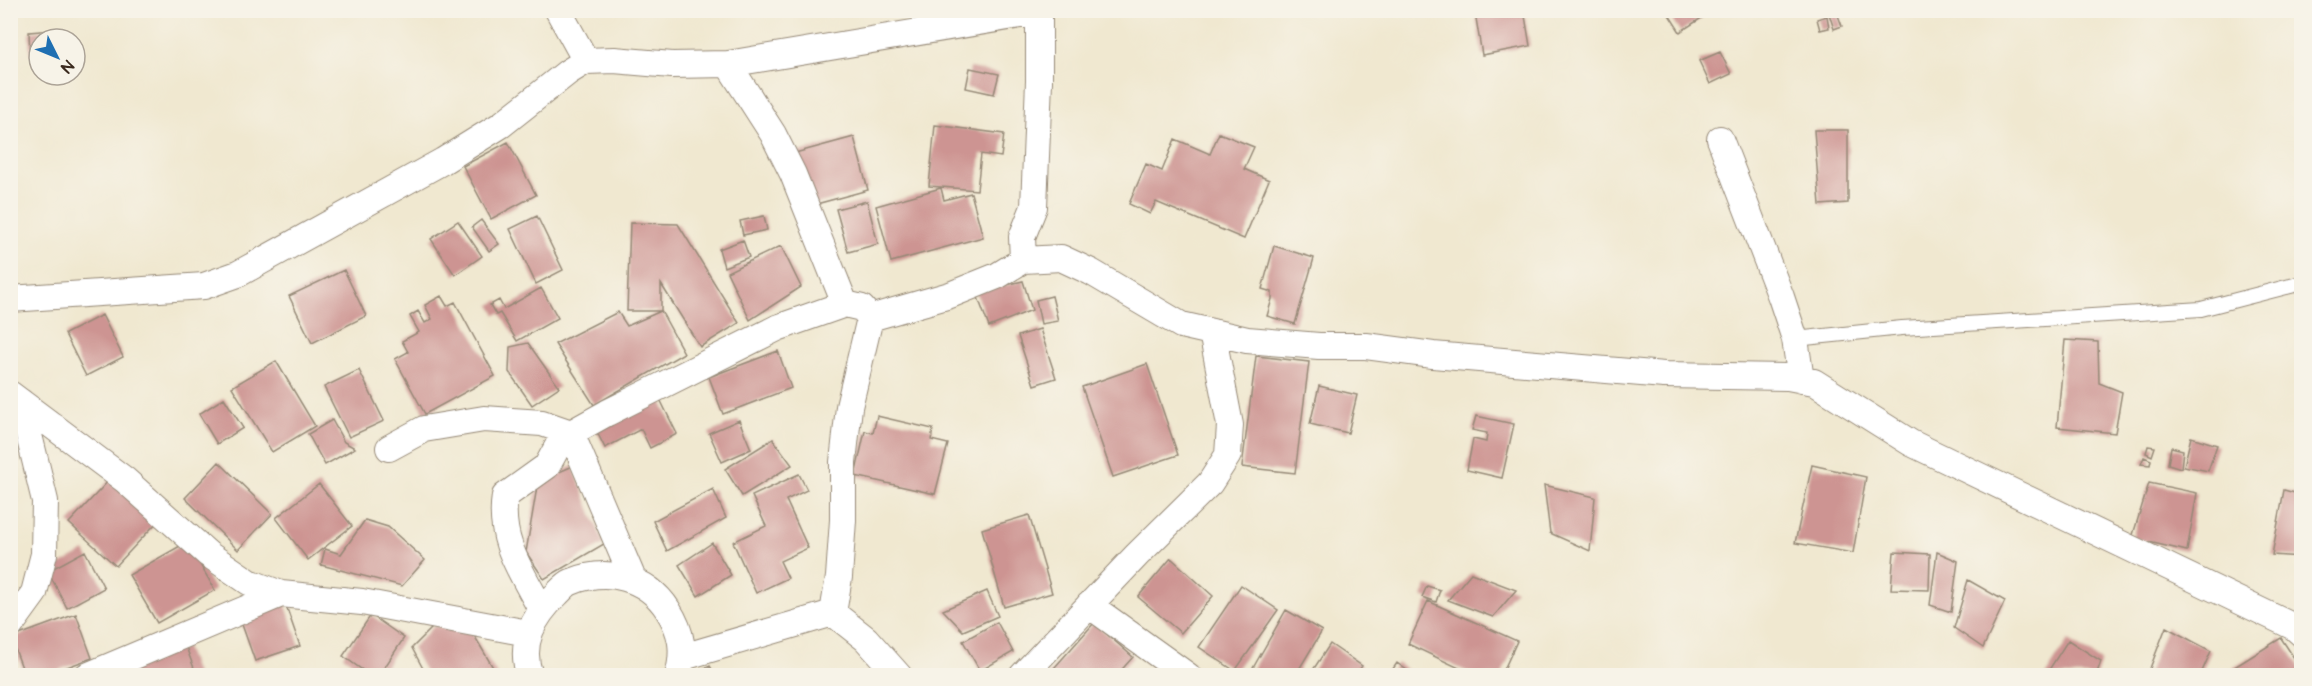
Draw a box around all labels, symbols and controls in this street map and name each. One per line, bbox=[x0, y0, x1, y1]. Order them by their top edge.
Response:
north arrow bbox=[27, 27, 87, 87]
text: N bbox=[56, 55, 79, 78]

